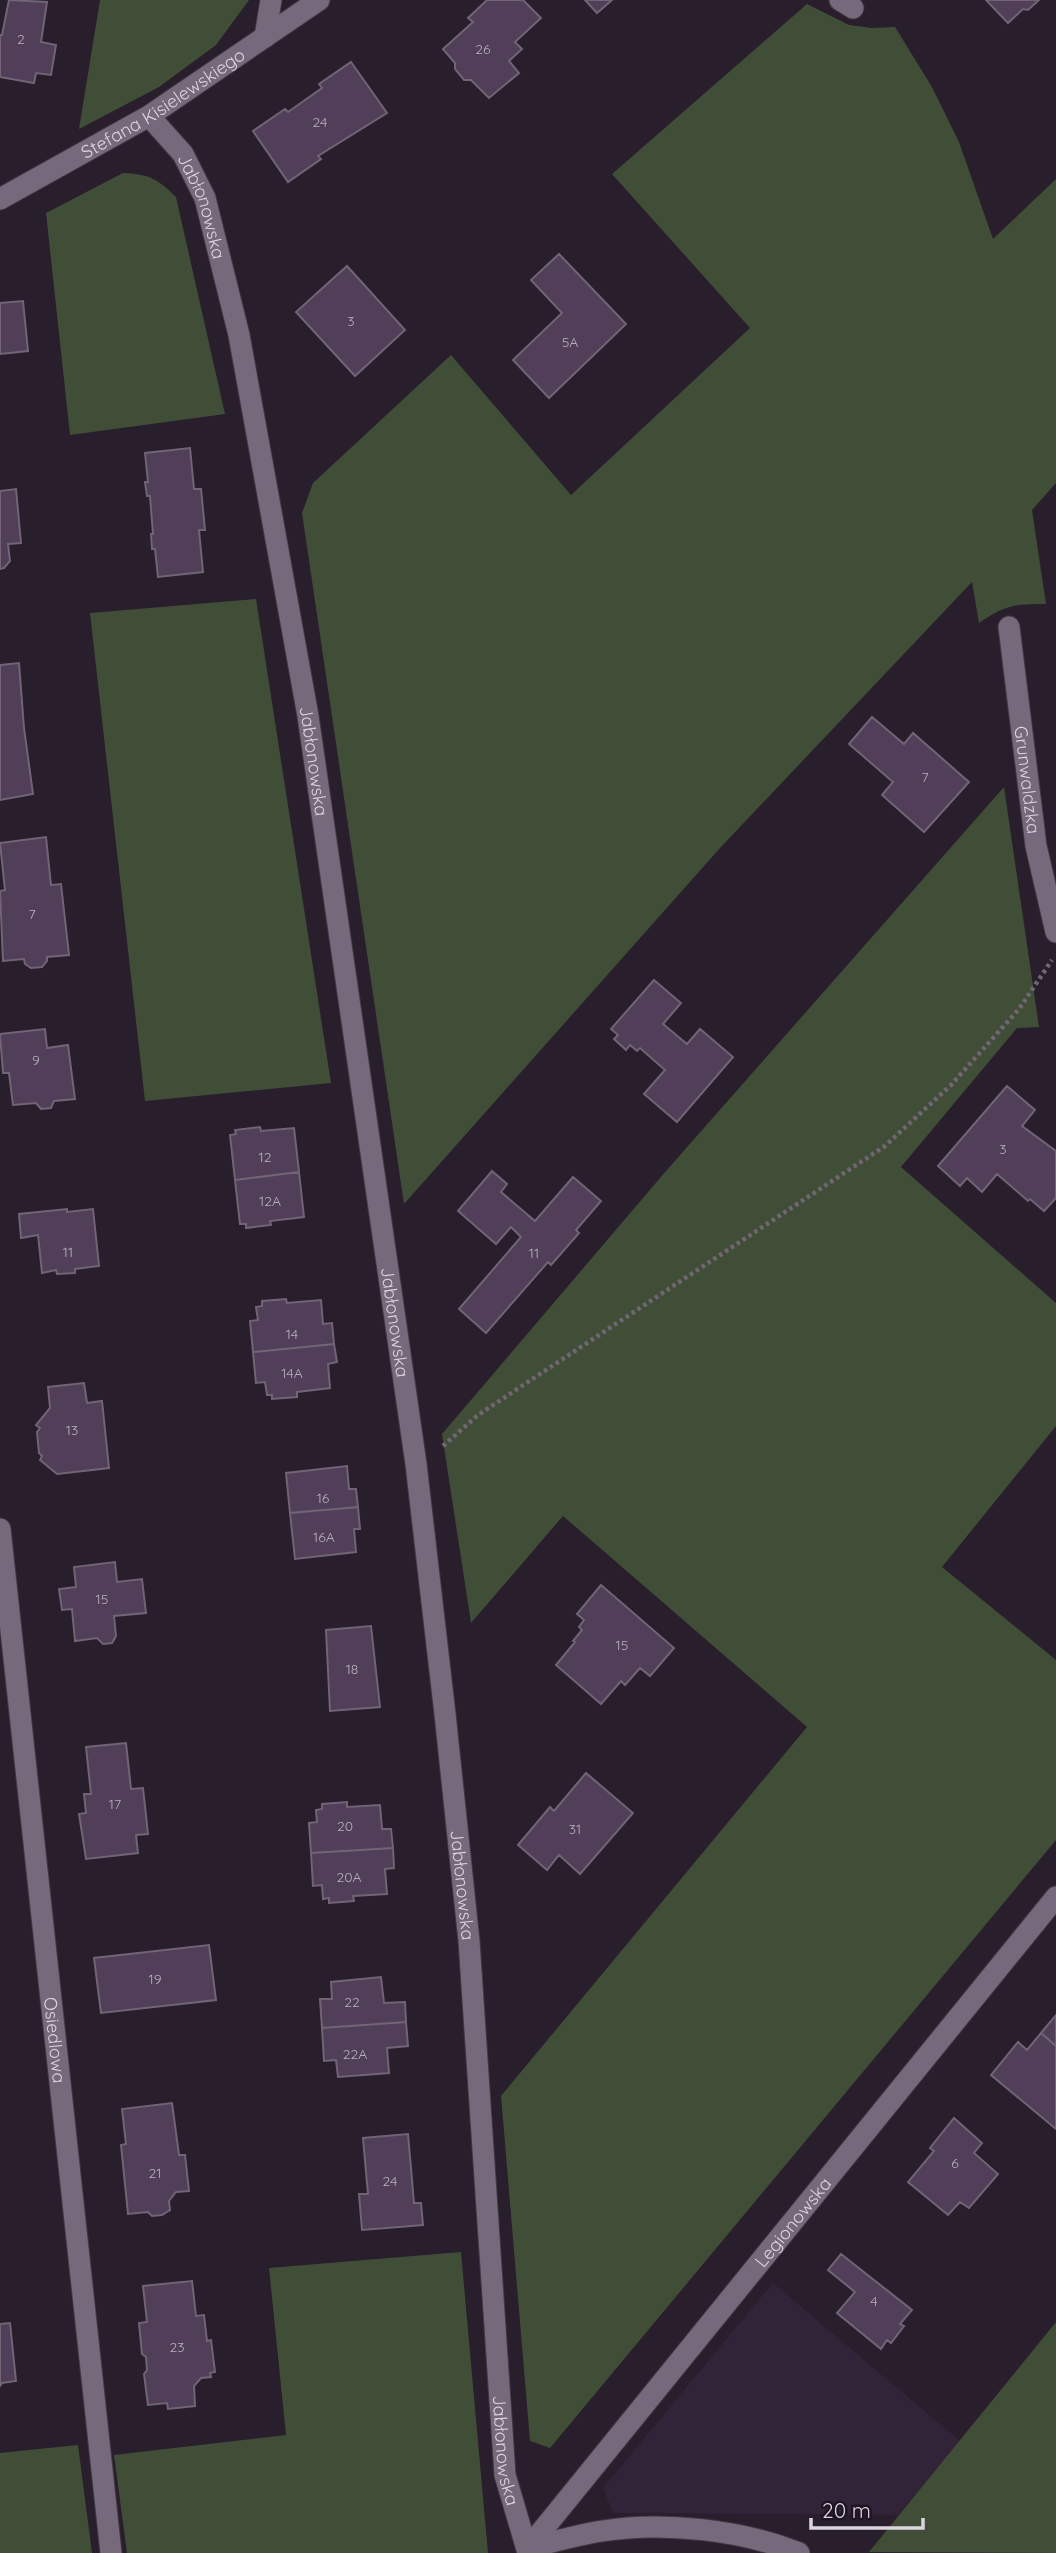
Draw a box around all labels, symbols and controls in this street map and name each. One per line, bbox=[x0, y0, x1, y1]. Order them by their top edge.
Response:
house number: 2 bbox=[17, 30, 25, 48]
house number: 26 bbox=[475, 40, 491, 58]
street label: Stefana Kisielewskiego bbox=[77, 43, 249, 163]
house number: 24 bbox=[313, 113, 327, 131]
street label: Jabłonowska bbox=[173, 149, 231, 261]
house number: 3 bbox=[347, 312, 355, 330]
house number: 5A bbox=[562, 333, 578, 351]
street label: Jabłonowska bbox=[295, 704, 334, 818]
street label: Grunwaldzka bbox=[1010, 725, 1046, 835]
house number: 7 bbox=[921, 768, 929, 786]
house number: 7 bbox=[28, 905, 36, 923]
house number: 9 bbox=[32, 1051, 40, 1069]
house number: 3 bbox=[999, 1140, 1007, 1158]
house number: 12 bbox=[259, 1148, 272, 1166]
house number: 12A bbox=[259, 1192, 281, 1210]
house number: 11 bbox=[63, 1243, 73, 1261]
house number: 11 bbox=[529, 1244, 539, 1262]
street label: Jabłonowska bbox=[376, 1266, 415, 1379]
house number: 14 bbox=[286, 1325, 298, 1343]
house number: 14A bbox=[281, 1364, 303, 1382]
house number: 13 bbox=[66, 1421, 78, 1439]
house number: 16 bbox=[317, 1489, 330, 1507]
house number: 16A bbox=[313, 1528, 335, 1546]
house number: 15 bbox=[96, 1590, 108, 1608]
house number: 15 bbox=[616, 1636, 628, 1654]
house number: 18 bbox=[346, 1660, 358, 1678]
house number: 17 bbox=[109, 1795, 121, 1813]
house number: 20 bbox=[337, 1817, 353, 1835]
house number: 31 bbox=[569, 1820, 581, 1838]
street label: Jabłonowska bbox=[446, 1829, 480, 1941]
house number: 20A bbox=[336, 1868, 362, 1886]
house number: 19 bbox=[149, 1970, 162, 1988]
house number: 22 bbox=[344, 1993, 360, 2011]
street label: Osiedlowa bbox=[39, 1996, 71, 2084]
house number: 22A bbox=[343, 2045, 367, 2063]
house number: 6 bbox=[951, 2154, 959, 2172]
house number: 21 bbox=[149, 2164, 161, 2182]
house number: 24 bbox=[383, 2172, 397, 2190]
street label: Legionowska bbox=[749, 2172, 836, 2271]
house number: 4 bbox=[870, 2292, 878, 2310]
house number: 23 bbox=[169, 2338, 185, 2356]
street label: Jabłonowska bbox=[488, 2395, 525, 2508]
scale bar bbox=[811, 2486, 923, 2530]
text: 20 m bbox=[822, 2497, 871, 2523]

